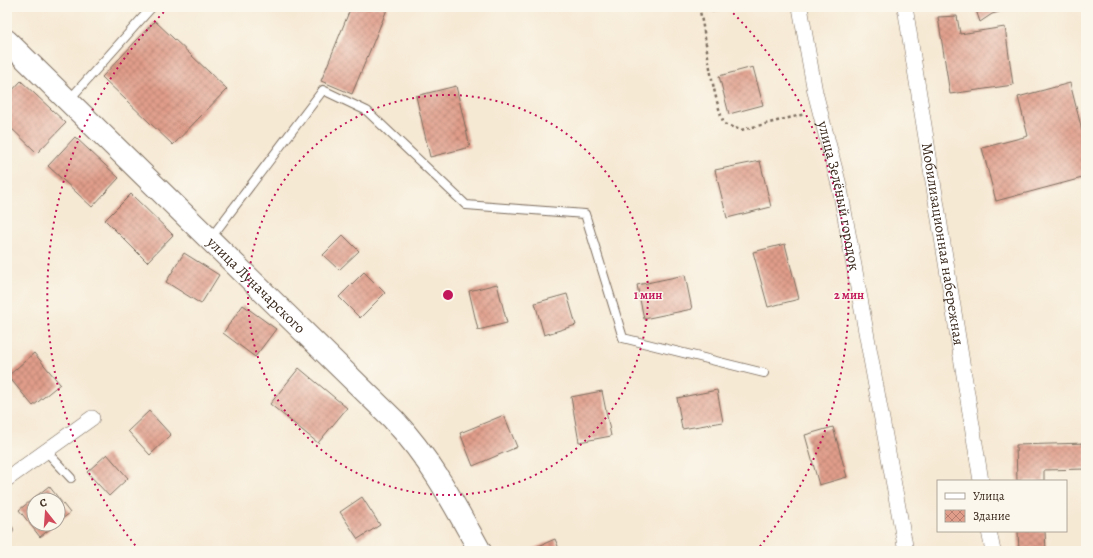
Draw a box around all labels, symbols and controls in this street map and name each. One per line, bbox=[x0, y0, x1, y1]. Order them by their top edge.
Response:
street label: улица Зелёный городок bbox=[813, 118, 865, 273]
street label: Мобилизационная набережная bbox=[917, 141, 969, 347]
street label: улица Луначарского bbox=[202, 232, 310, 338]
text: 1 мин bbox=[634, 287, 662, 303]
text: 2 мин bbox=[834, 287, 864, 303]
centre of rings bbox=[441, 288, 455, 302]
legend bbox=[937, 480, 1067, 532]
text: Улица bbox=[973, 488, 1005, 504]
north arrow bbox=[26, 492, 66, 532]
text: С bbox=[38, 495, 49, 511]
text: Здание bbox=[973, 508, 1010, 524]

